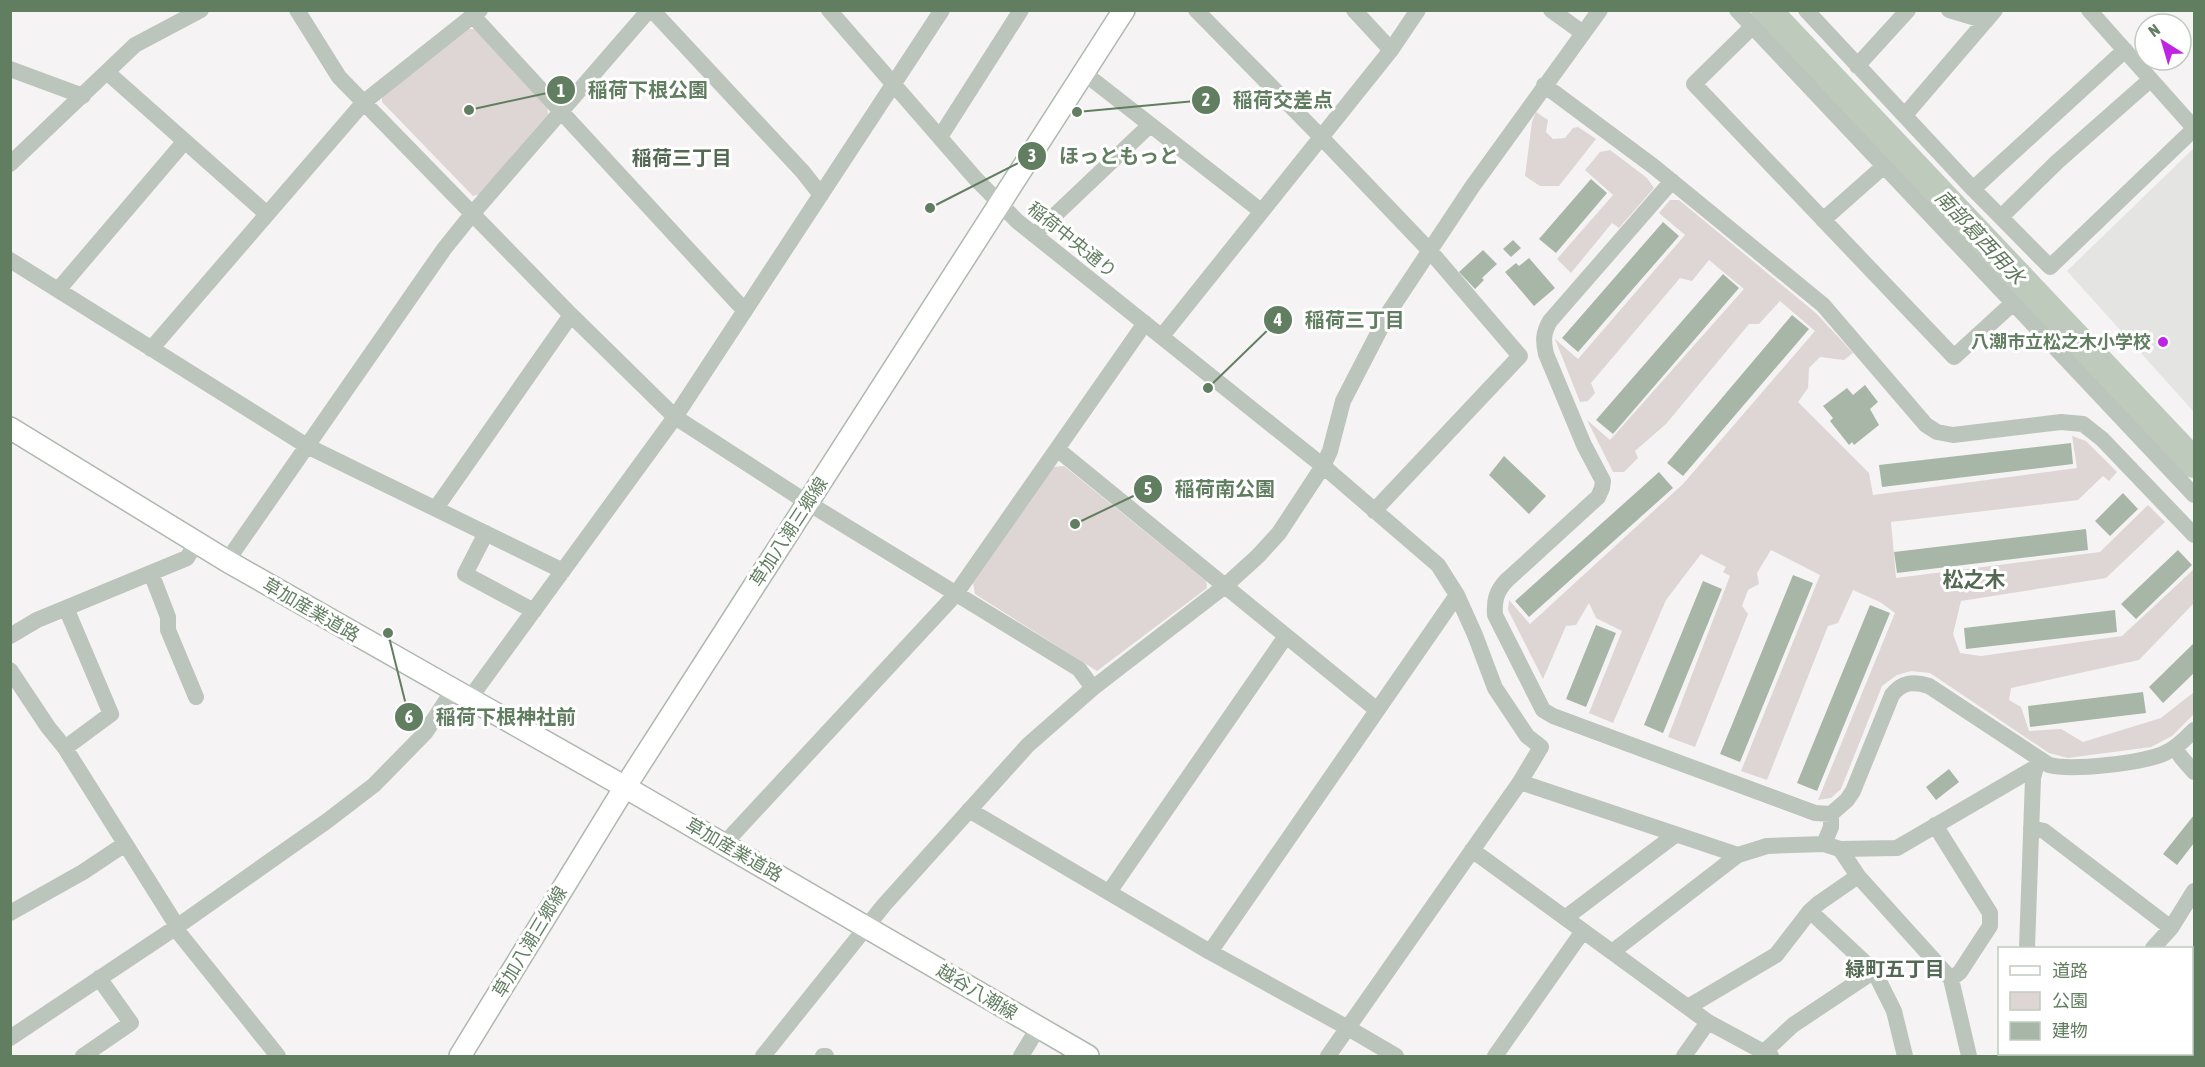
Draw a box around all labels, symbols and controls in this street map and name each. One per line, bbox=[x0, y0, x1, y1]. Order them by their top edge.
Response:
north arrow bbox=[2133, 12, 2193, 72]
text: N bbox=[2145, 20, 2163, 40]
callout: 稲荷下根公園 bbox=[546, 71, 720, 109]
text: 稲荷下根公園 bbox=[588, 78, 708, 101]
text: 1 bbox=[557, 80, 565, 101]
callout: 稲荷交差点 bbox=[1191, 81, 1345, 119]
text: 稲荷交差点 bbox=[1233, 88, 1333, 111]
text: 2 bbox=[1202, 89, 1210, 110]
callout: ほっともっと bbox=[1017, 137, 1191, 175]
text: ほっともっと bbox=[1059, 144, 1179, 167]
text: 3 bbox=[1028, 145, 1036, 166]
district label: 稲荷三丁目 bbox=[632, 146, 732, 169]
water label: 南部葛西用水 bbox=[1931, 185, 2031, 290]
street label: 稲荷中央通り bbox=[1024, 197, 1121, 282]
callout: 稲荷三丁目 bbox=[1263, 301, 1417, 339]
text: 稲荷三丁目 bbox=[1305, 308, 1405, 331]
text: 4 bbox=[1273, 309, 1282, 330]
place label: 八潮市立松之木小学校 bbox=[1971, 331, 2151, 352]
marker: 八潮市立松之木小学校 bbox=[2156, 335, 2170, 349]
callout: 稲荷南公園 bbox=[1133, 470, 1287, 508]
street label: 草加八潮三郷線 bbox=[745, 473, 832, 590]
text: 稲荷南公園 bbox=[1175, 477, 1275, 500]
text: 5 bbox=[1144, 478, 1152, 499]
district label: 松之木 bbox=[1943, 567, 2006, 591]
street label: 草加産業道路 bbox=[259, 573, 363, 646]
callout: 稲荷下根神社前 bbox=[394, 698, 588, 736]
text: 稲荷下根神社前 bbox=[436, 705, 576, 728]
text: 6 bbox=[405, 706, 413, 727]
street label: 草加産業道路 bbox=[682, 813, 786, 886]
street label: 草加八潮三郷線 bbox=[488, 882, 571, 1001]
legend bbox=[1998, 947, 2193, 1055]
district label: 緑町五丁目 bbox=[1845, 957, 1945, 980]
street label: 越谷八潮線 bbox=[933, 959, 1021, 1024]
text: 道路 bbox=[2052, 960, 2088, 981]
text: 公園 bbox=[2052, 990, 2088, 1011]
text: 建物 bbox=[2052, 1020, 2088, 1041]

